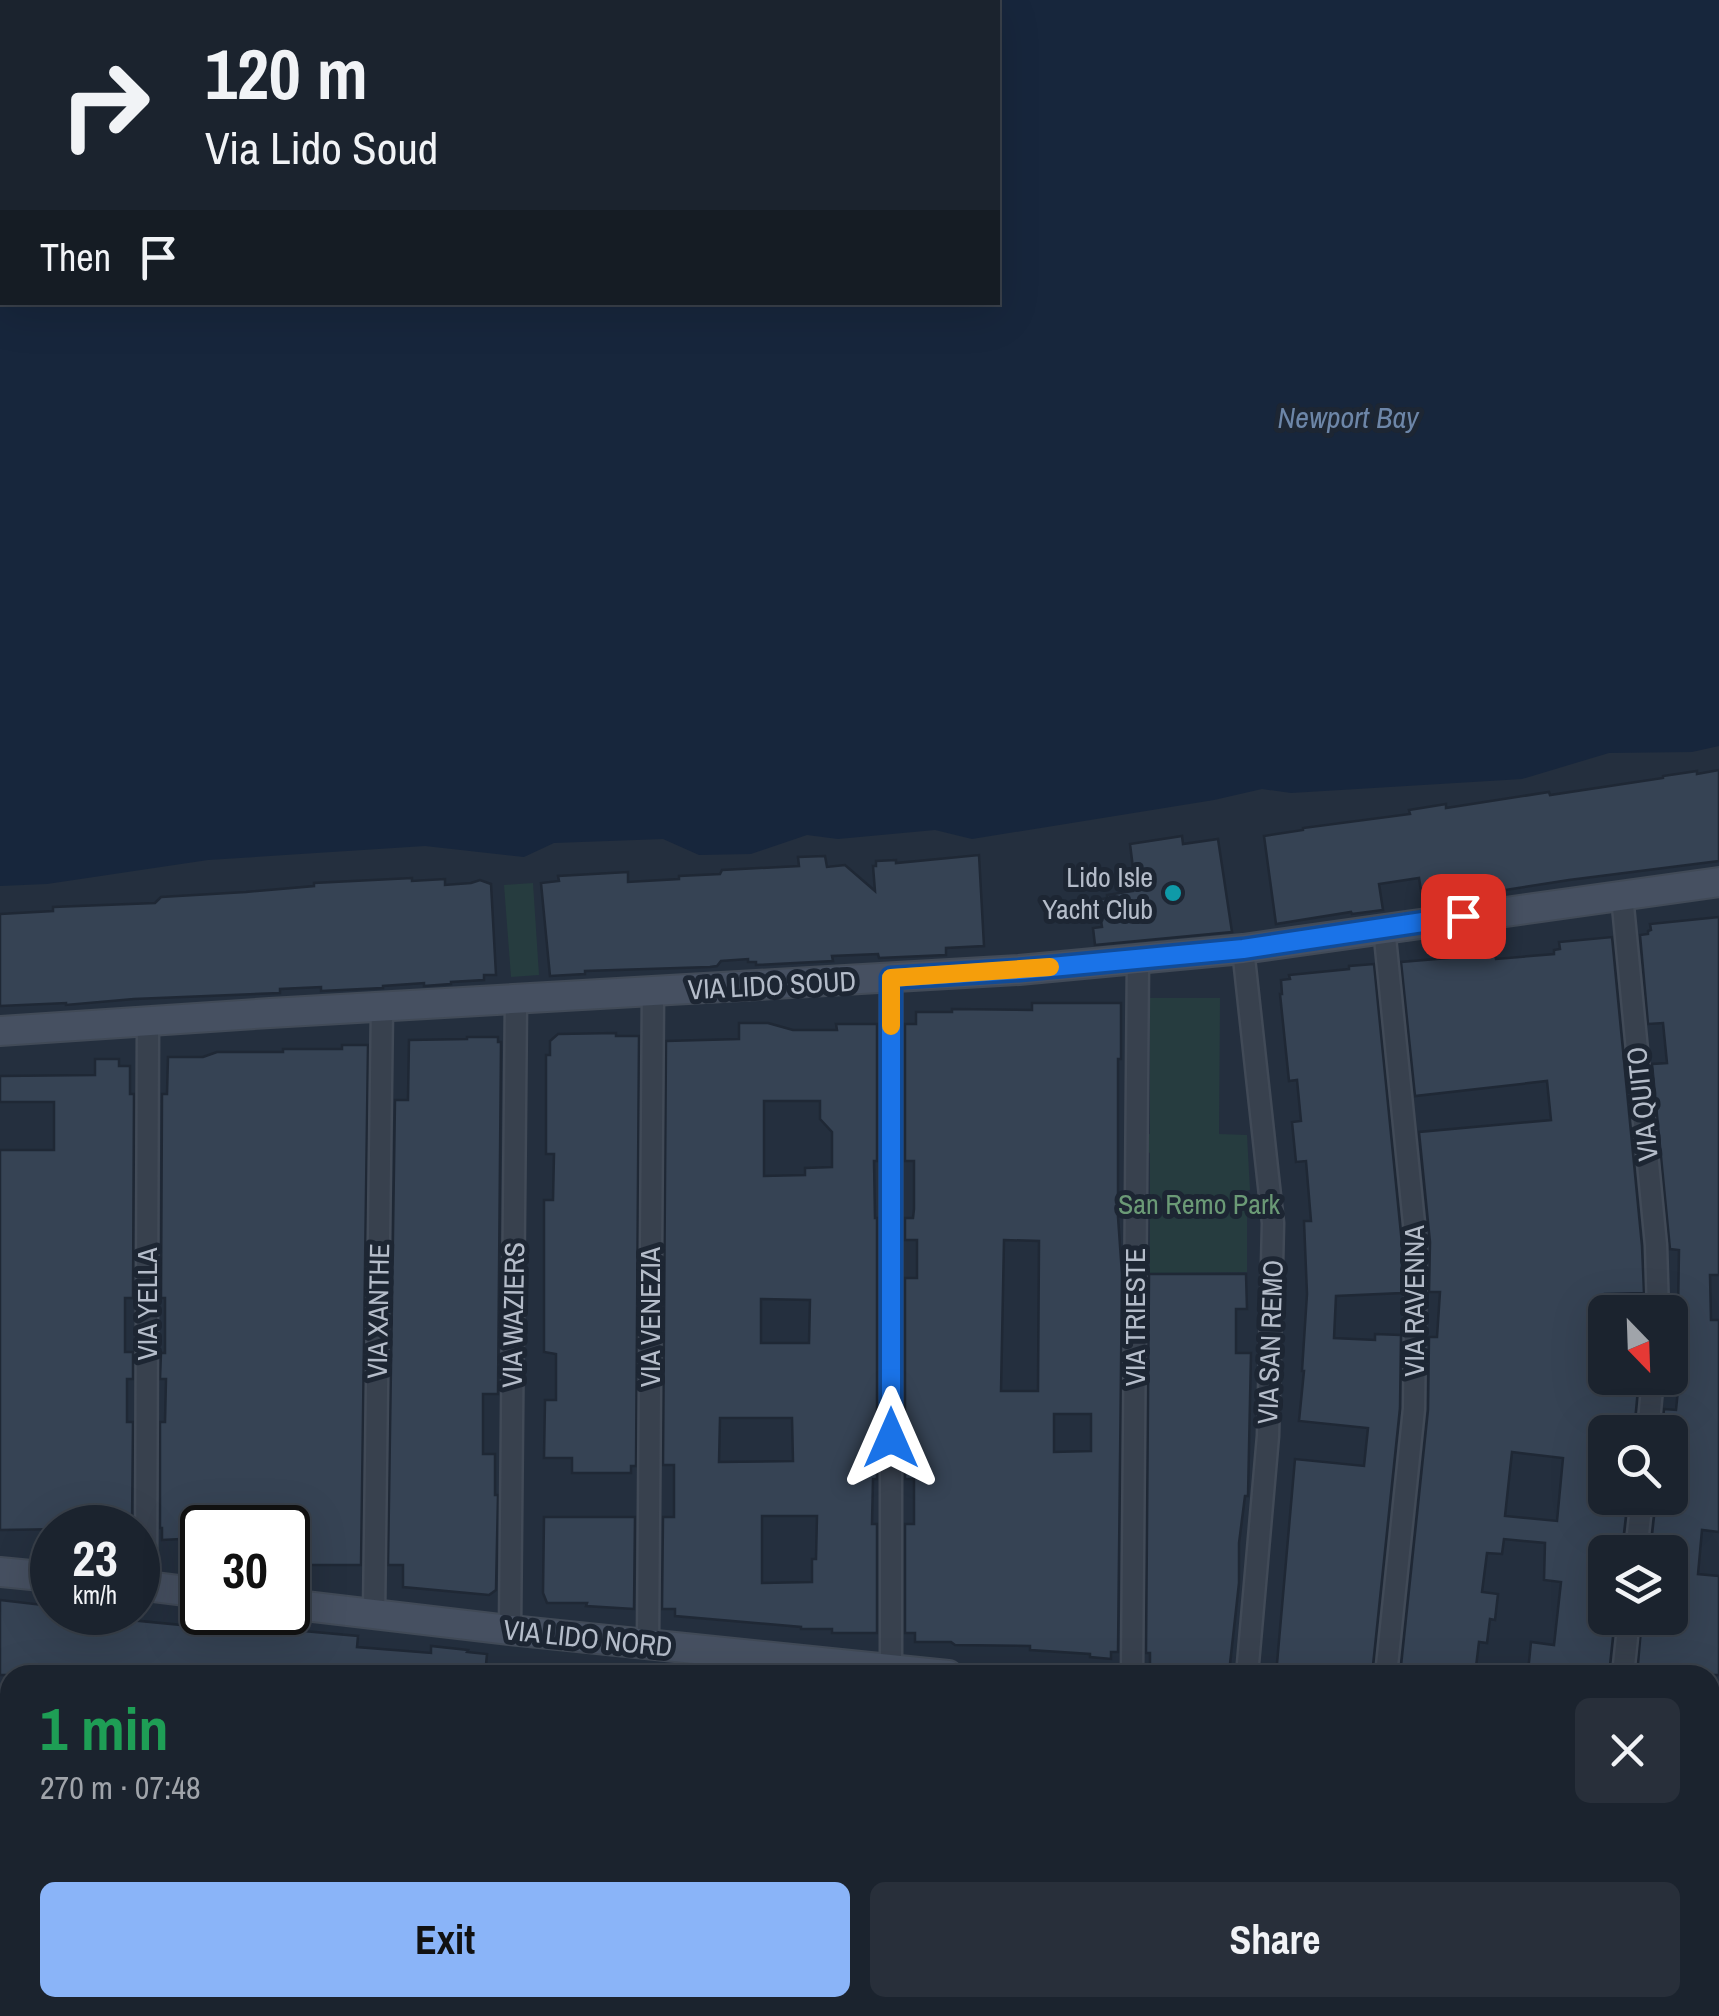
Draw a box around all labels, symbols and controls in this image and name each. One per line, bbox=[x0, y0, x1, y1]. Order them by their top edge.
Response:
text: 120 m bbox=[205, 27, 368, 121]
icon: right bbox=[40, 40, 170, 170]
text: Via Lido Soud bbox=[205, 117, 438, 178]
icon: arrive bbox=[131, 230, 186, 285]
text: Then bbox=[40, 232, 111, 283]
water label: Newport Bay bbox=[1278, 397, 1420, 437]
place label: Lido Isle Yacht Club bbox=[1042, 858, 1153, 928]
pin bbox=[1421, 874, 1506, 959]
marker: Lido Isle Yacht Club bbox=[1162, 882, 1184, 904]
icon: arrive bbox=[1436, 889, 1491, 944]
street label: VIA LIDO SOUD bbox=[687, 962, 857, 1008]
street label: VIA QUITO bbox=[1617, 1045, 1667, 1163]
park label: San Remo Park bbox=[1118, 1185, 1281, 1223]
street label: VIA RAVENNA bbox=[1395, 1225, 1433, 1377]
street label: VIA WAZIERS bbox=[493, 1242, 533, 1388]
street label: VIA XANTHE bbox=[358, 1243, 398, 1379]
street label: VIA VENEZIA bbox=[631, 1246, 669, 1387]
street label: VIA YELLA bbox=[128, 1247, 166, 1361]
street label: VIA TRIESTE bbox=[1116, 1248, 1154, 1386]
street label: VIA SAN REMO bbox=[1248, 1259, 1292, 1425]
north arrow bbox=[1588, 1295, 1688, 1395]
map controls bbox=[1588, 1295, 1688, 1635]
position arrow bbox=[839, 1386, 943, 1490]
button: search bbox=[1588, 1415, 1688, 1515]
speed limit sign: 30 bbox=[180, 1505, 310, 1635]
text: 23 bbox=[72, 1524, 118, 1592]
button: layers bbox=[1588, 1535, 1688, 1635]
text: km/h bbox=[73, 1578, 117, 1612]
street label: VIA LIDO NORD bbox=[502, 1610, 674, 1666]
text: 1 min bbox=[40, 1688, 169, 1769]
button: close bbox=[1575, 1698, 1680, 1803]
text: 270 m · 07:48 bbox=[40, 1766, 200, 1809]
button: Exit bbox=[40, 1882, 850, 1997]
button: Share bbox=[870, 1882, 1680, 1997]

